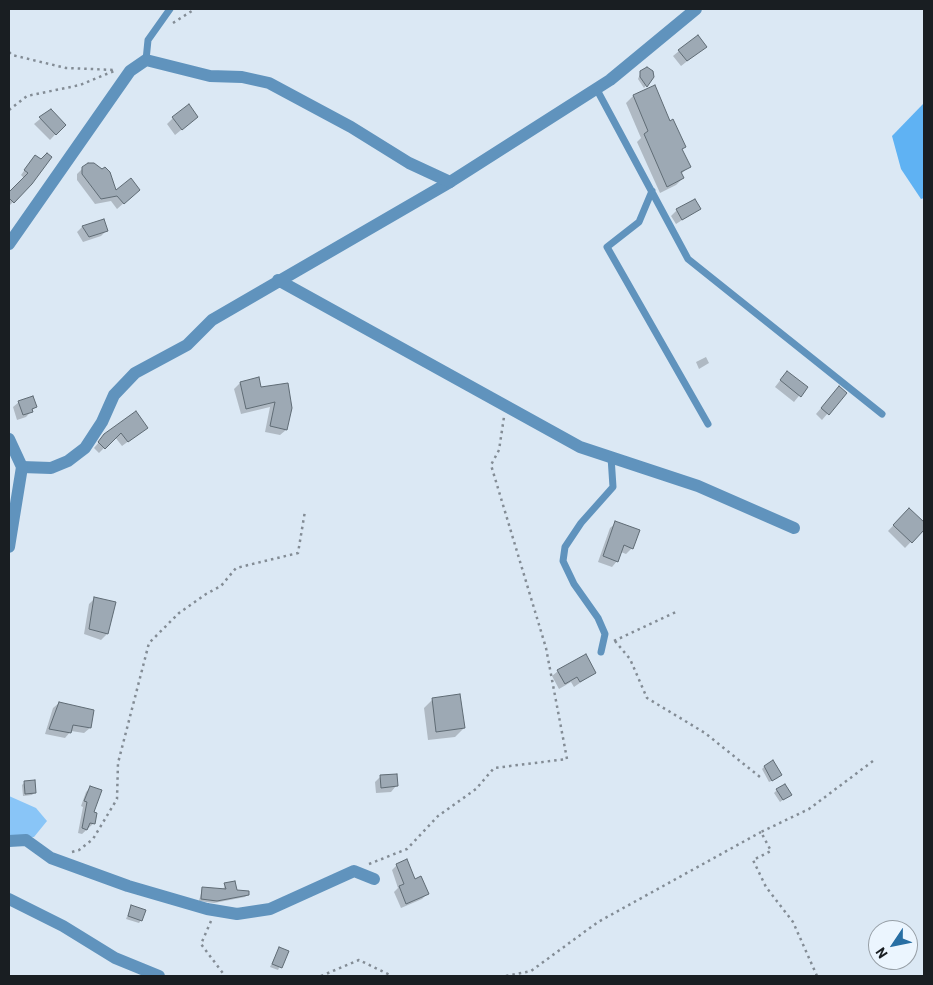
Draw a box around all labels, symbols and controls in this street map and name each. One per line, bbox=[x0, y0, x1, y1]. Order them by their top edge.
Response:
north arrow bbox=[868, 920, 918, 970]
text: N bbox=[871, 944, 891, 962]

